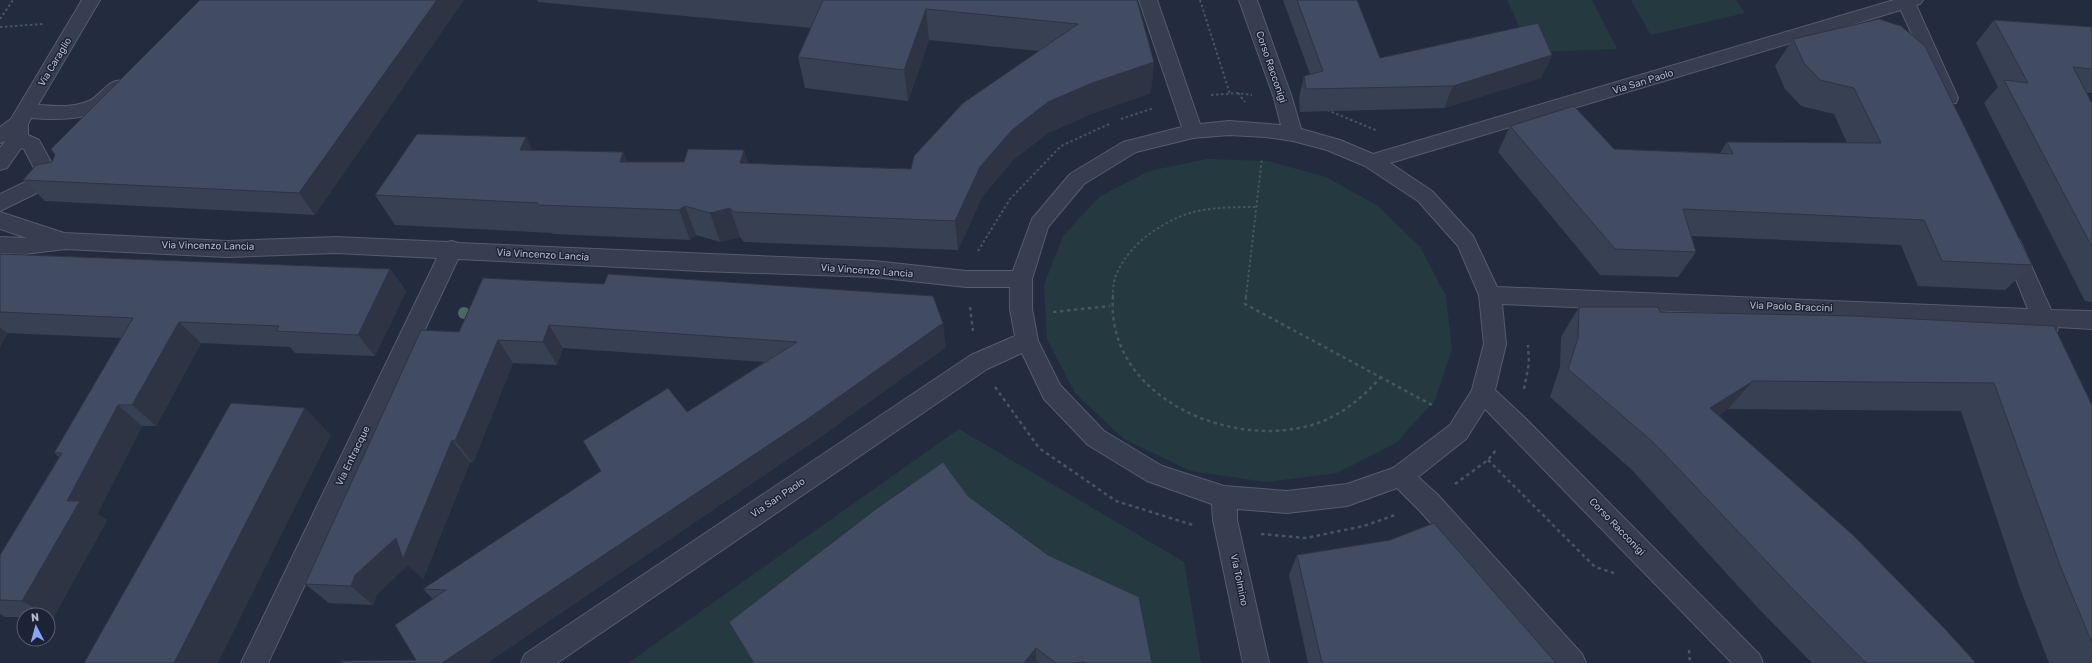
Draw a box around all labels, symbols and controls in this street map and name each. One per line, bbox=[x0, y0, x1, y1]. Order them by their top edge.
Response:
street label: Corso Racconigi bbox=[1253, 29, 1289, 105]
street label: Via Caraglio bbox=[36, 35, 74, 89]
street label: Via San Paolo bbox=[1611, 67, 1675, 97]
street label: Via Vincenzo Lancia bbox=[162, 239, 254, 253]
street label: Via Vincenzo Lancia bbox=[496, 247, 590, 263]
street label: Via Vincenzo Lancia bbox=[820, 262, 914, 280]
street label: Via Paolo Braccini bbox=[1749, 300, 1833, 314]
street label: Via Entracque bbox=[333, 424, 373, 488]
street label: Via San Paolo bbox=[749, 475, 808, 521]
street label: Corso Racconigi bbox=[1587, 496, 1647, 558]
street label: Via Tolmino bbox=[1228, 553, 1250, 607]
north arrow bbox=[16, 607, 56, 647]
text: N bbox=[30, 611, 40, 624]

